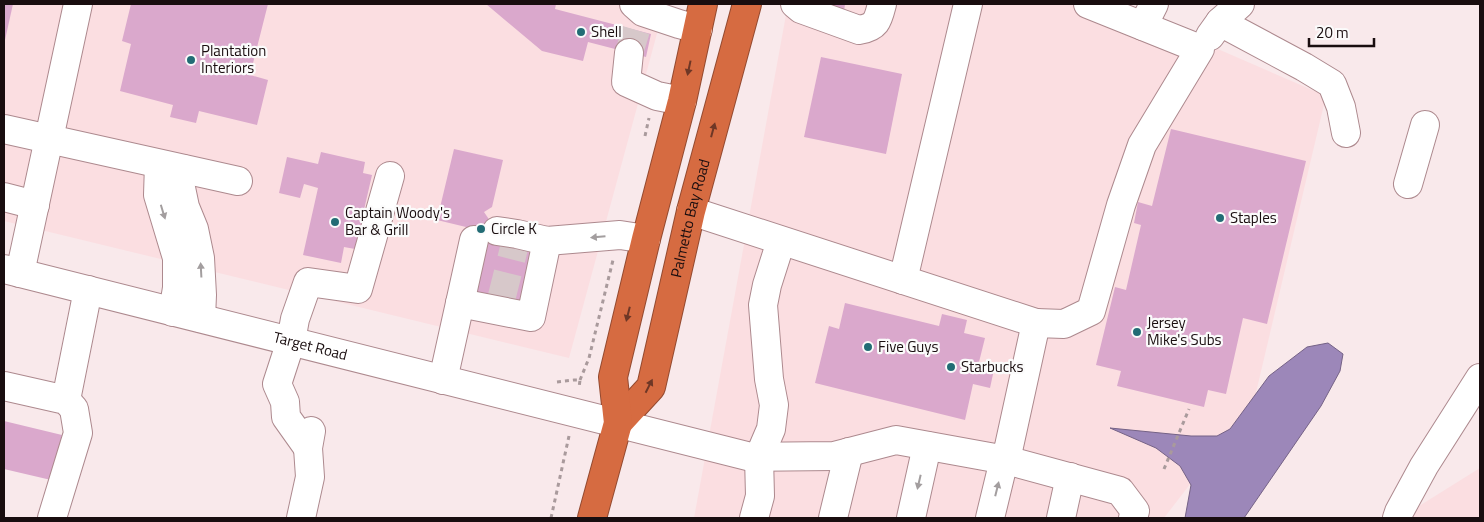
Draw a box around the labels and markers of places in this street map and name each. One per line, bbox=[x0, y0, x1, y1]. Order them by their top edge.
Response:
place label: Shell bbox=[591, 20, 622, 43]
marker: Shell bbox=[575, 26, 587, 38]
place label: Plantation Interiors bbox=[201, 39, 266, 79]
marker: Plantation Interiors bbox=[185, 54, 197, 66]
place label: Captain Woody's Bar & Grill bbox=[345, 201, 450, 241]
place label: Staples bbox=[1230, 206, 1277, 229]
marker: Staples bbox=[1214, 212, 1226, 224]
marker: Captain Woody's Bar & Grill bbox=[329, 216, 341, 228]
place label: Circle K bbox=[491, 217, 537, 240]
marker: Circle K bbox=[475, 223, 487, 235]
place label: Jersey Mike's Subs bbox=[1147, 311, 1222, 351]
marker: Jersey Mike's Subs bbox=[1131, 326, 1143, 338]
place label: Five Guys bbox=[878, 335, 938, 358]
marker: Five Guys bbox=[862, 341, 874, 353]
place label: Starbucks bbox=[961, 355, 1024, 378]
marker: Starbucks bbox=[945, 361, 957, 373]

